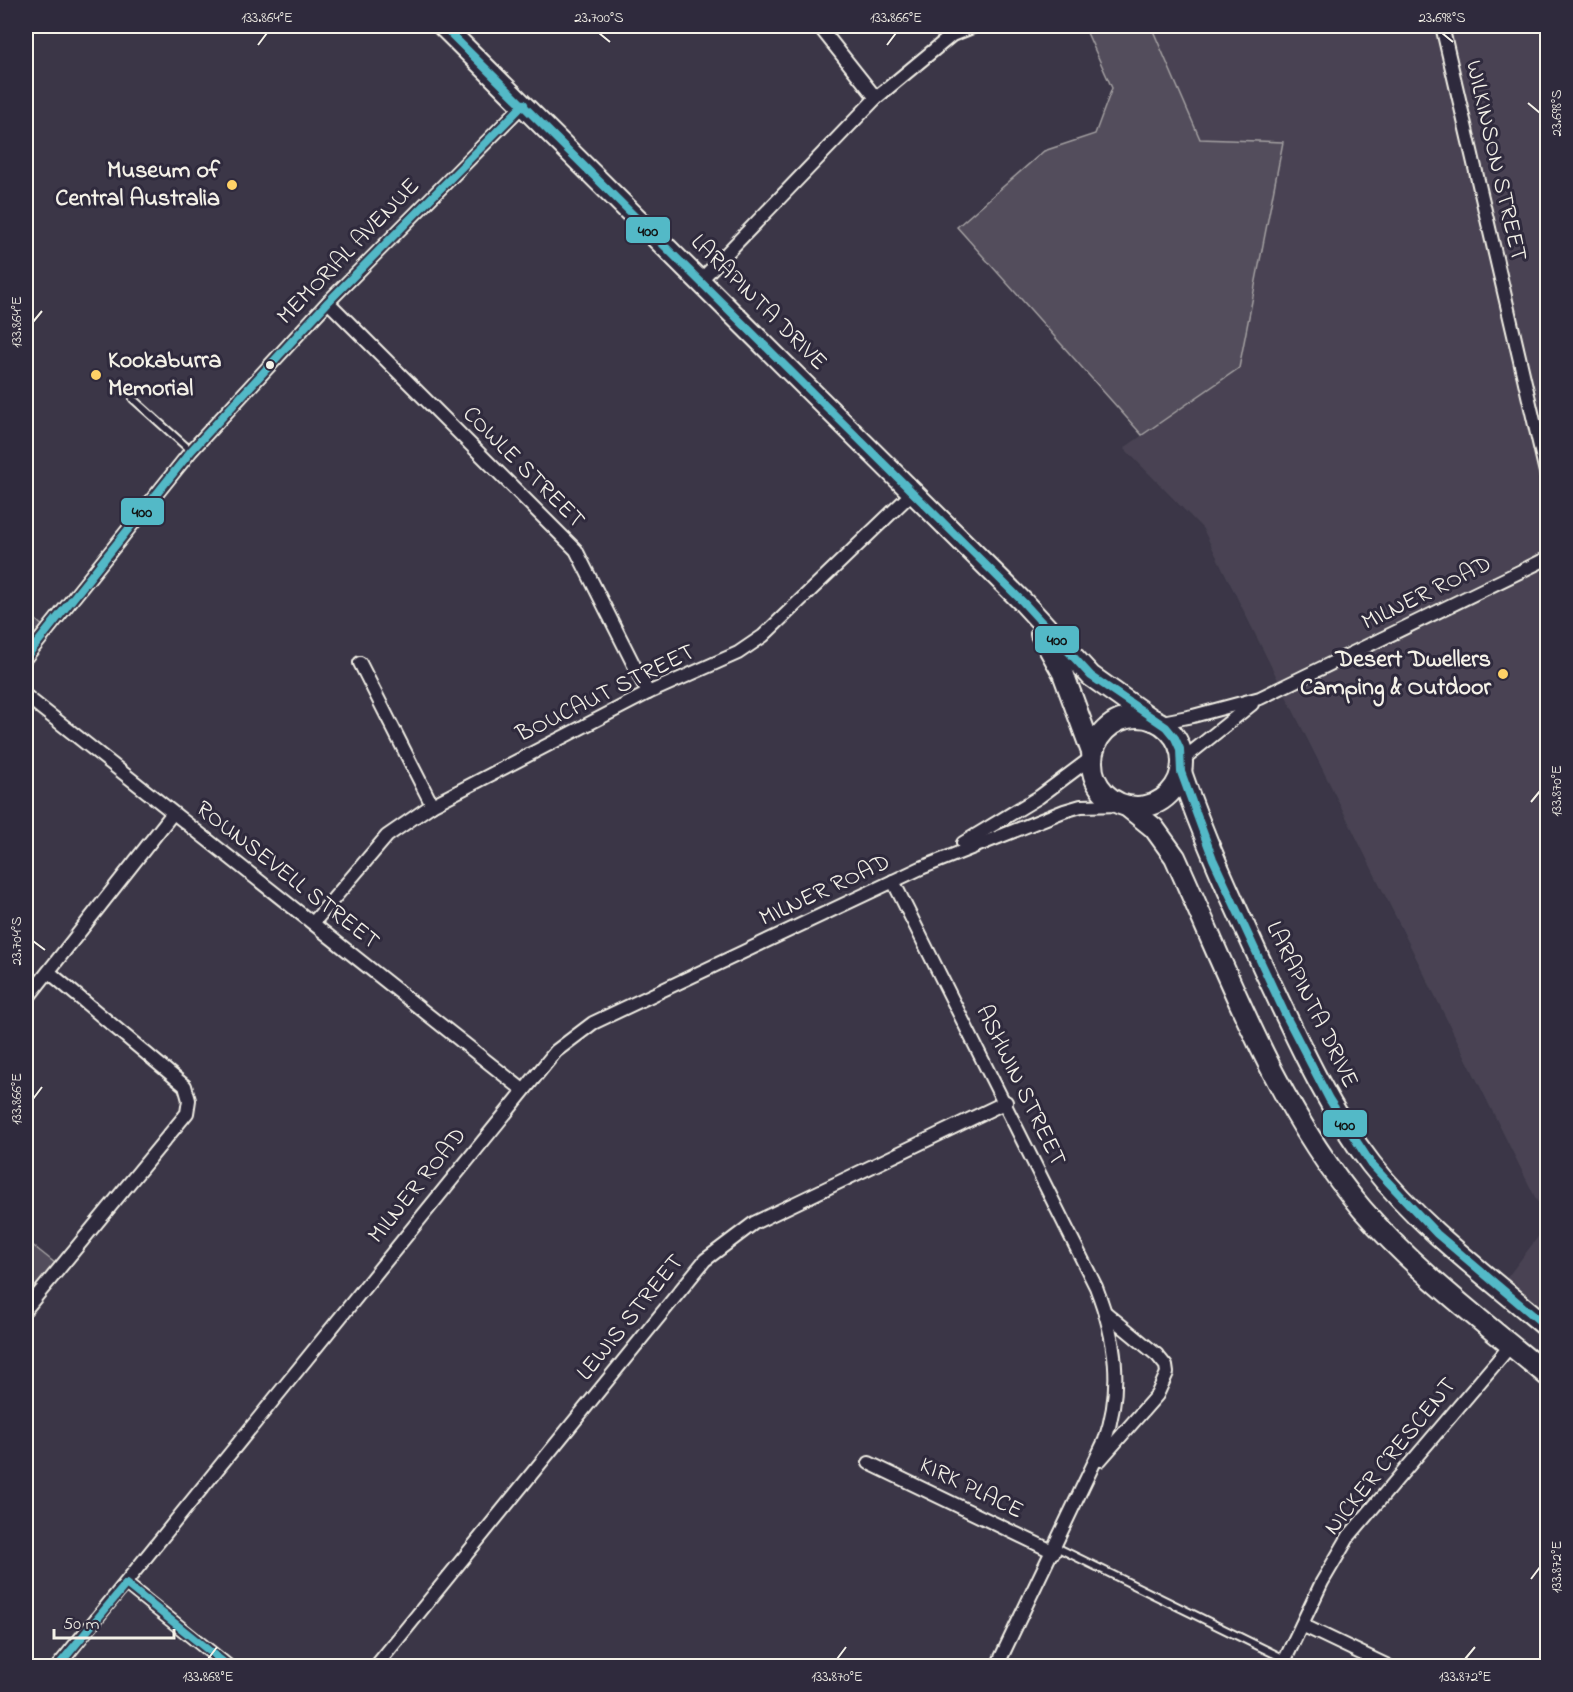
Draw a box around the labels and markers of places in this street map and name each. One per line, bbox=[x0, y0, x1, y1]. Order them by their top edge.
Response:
place label: Museum of Central Australia bbox=[55, 154, 221, 217]
marker: Museum of Central Australia bbox=[225, 178, 239, 192]
place label: Kookaburra Memorial bbox=[108, 344, 222, 407]
unlabelled marker bbox=[264, 359, 276, 371]
marker: Kookaburra Memorial bbox=[89, 368, 103, 382]
place label: Desert Dwellers Camping & Outdoor bbox=[1300, 643, 1492, 707]
marker: Desert Dwellers Camping & Outdoor bbox=[1496, 667, 1510, 681]

